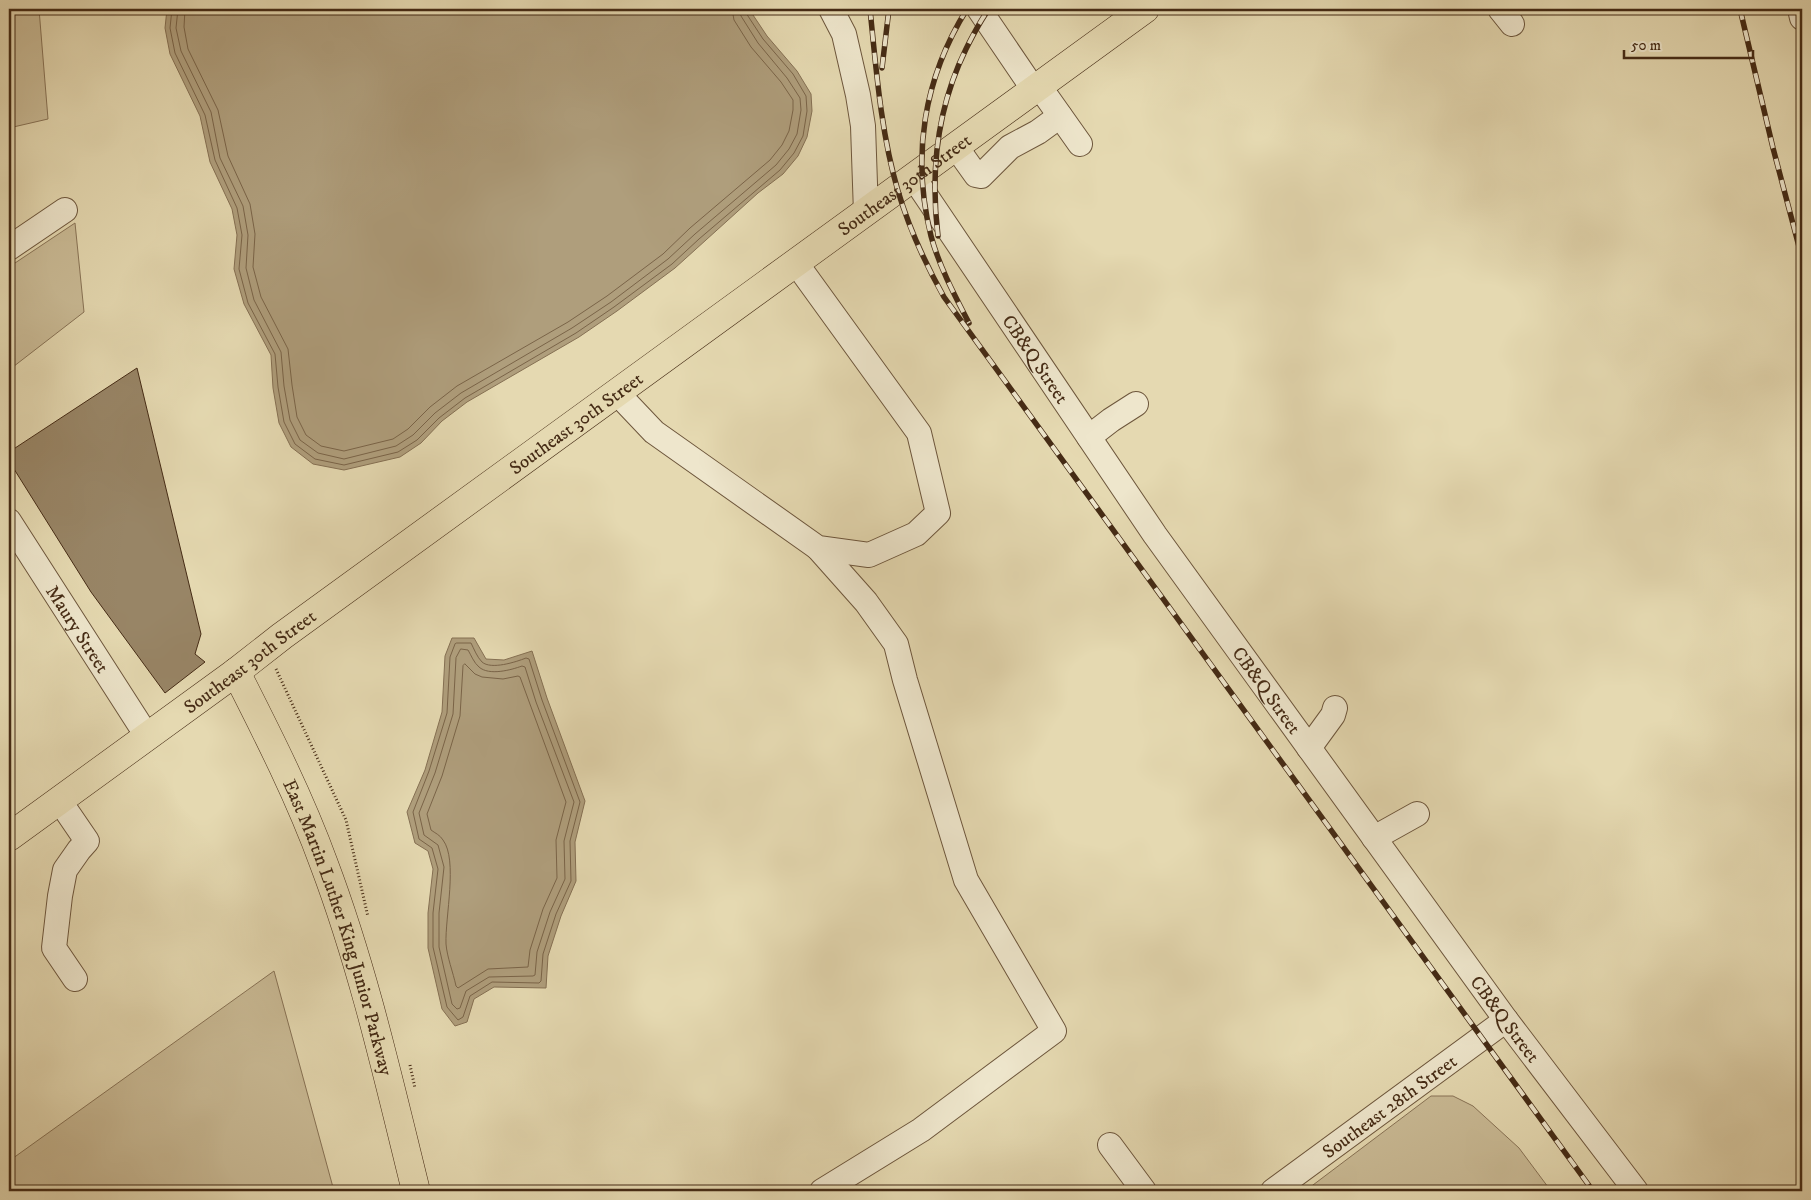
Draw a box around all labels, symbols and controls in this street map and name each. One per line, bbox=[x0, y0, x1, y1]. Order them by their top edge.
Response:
scale bar bbox=[1624, 28, 1752, 60]
text: 50 m bbox=[1631, 36, 1661, 55]
street label: Southeast 30th Street bbox=[834, 129, 976, 241]
street label: CB&Q Street bbox=[997, 311, 1073, 408]
street label: Southeast 30th Street bbox=[505, 368, 648, 480]
street label: Maury Street bbox=[40, 581, 114, 678]
street label: Southeast 30th Street bbox=[180, 605, 321, 719]
street label: CB&Q Street bbox=[1227, 643, 1305, 739]
street label: East Martin Luther King Junior Parkway bbox=[277, 776, 397, 1079]
street label: CB&Q Street bbox=[1465, 971, 1544, 1068]
street label: Southeast 28th Street bbox=[1318, 1050, 1462, 1164]

